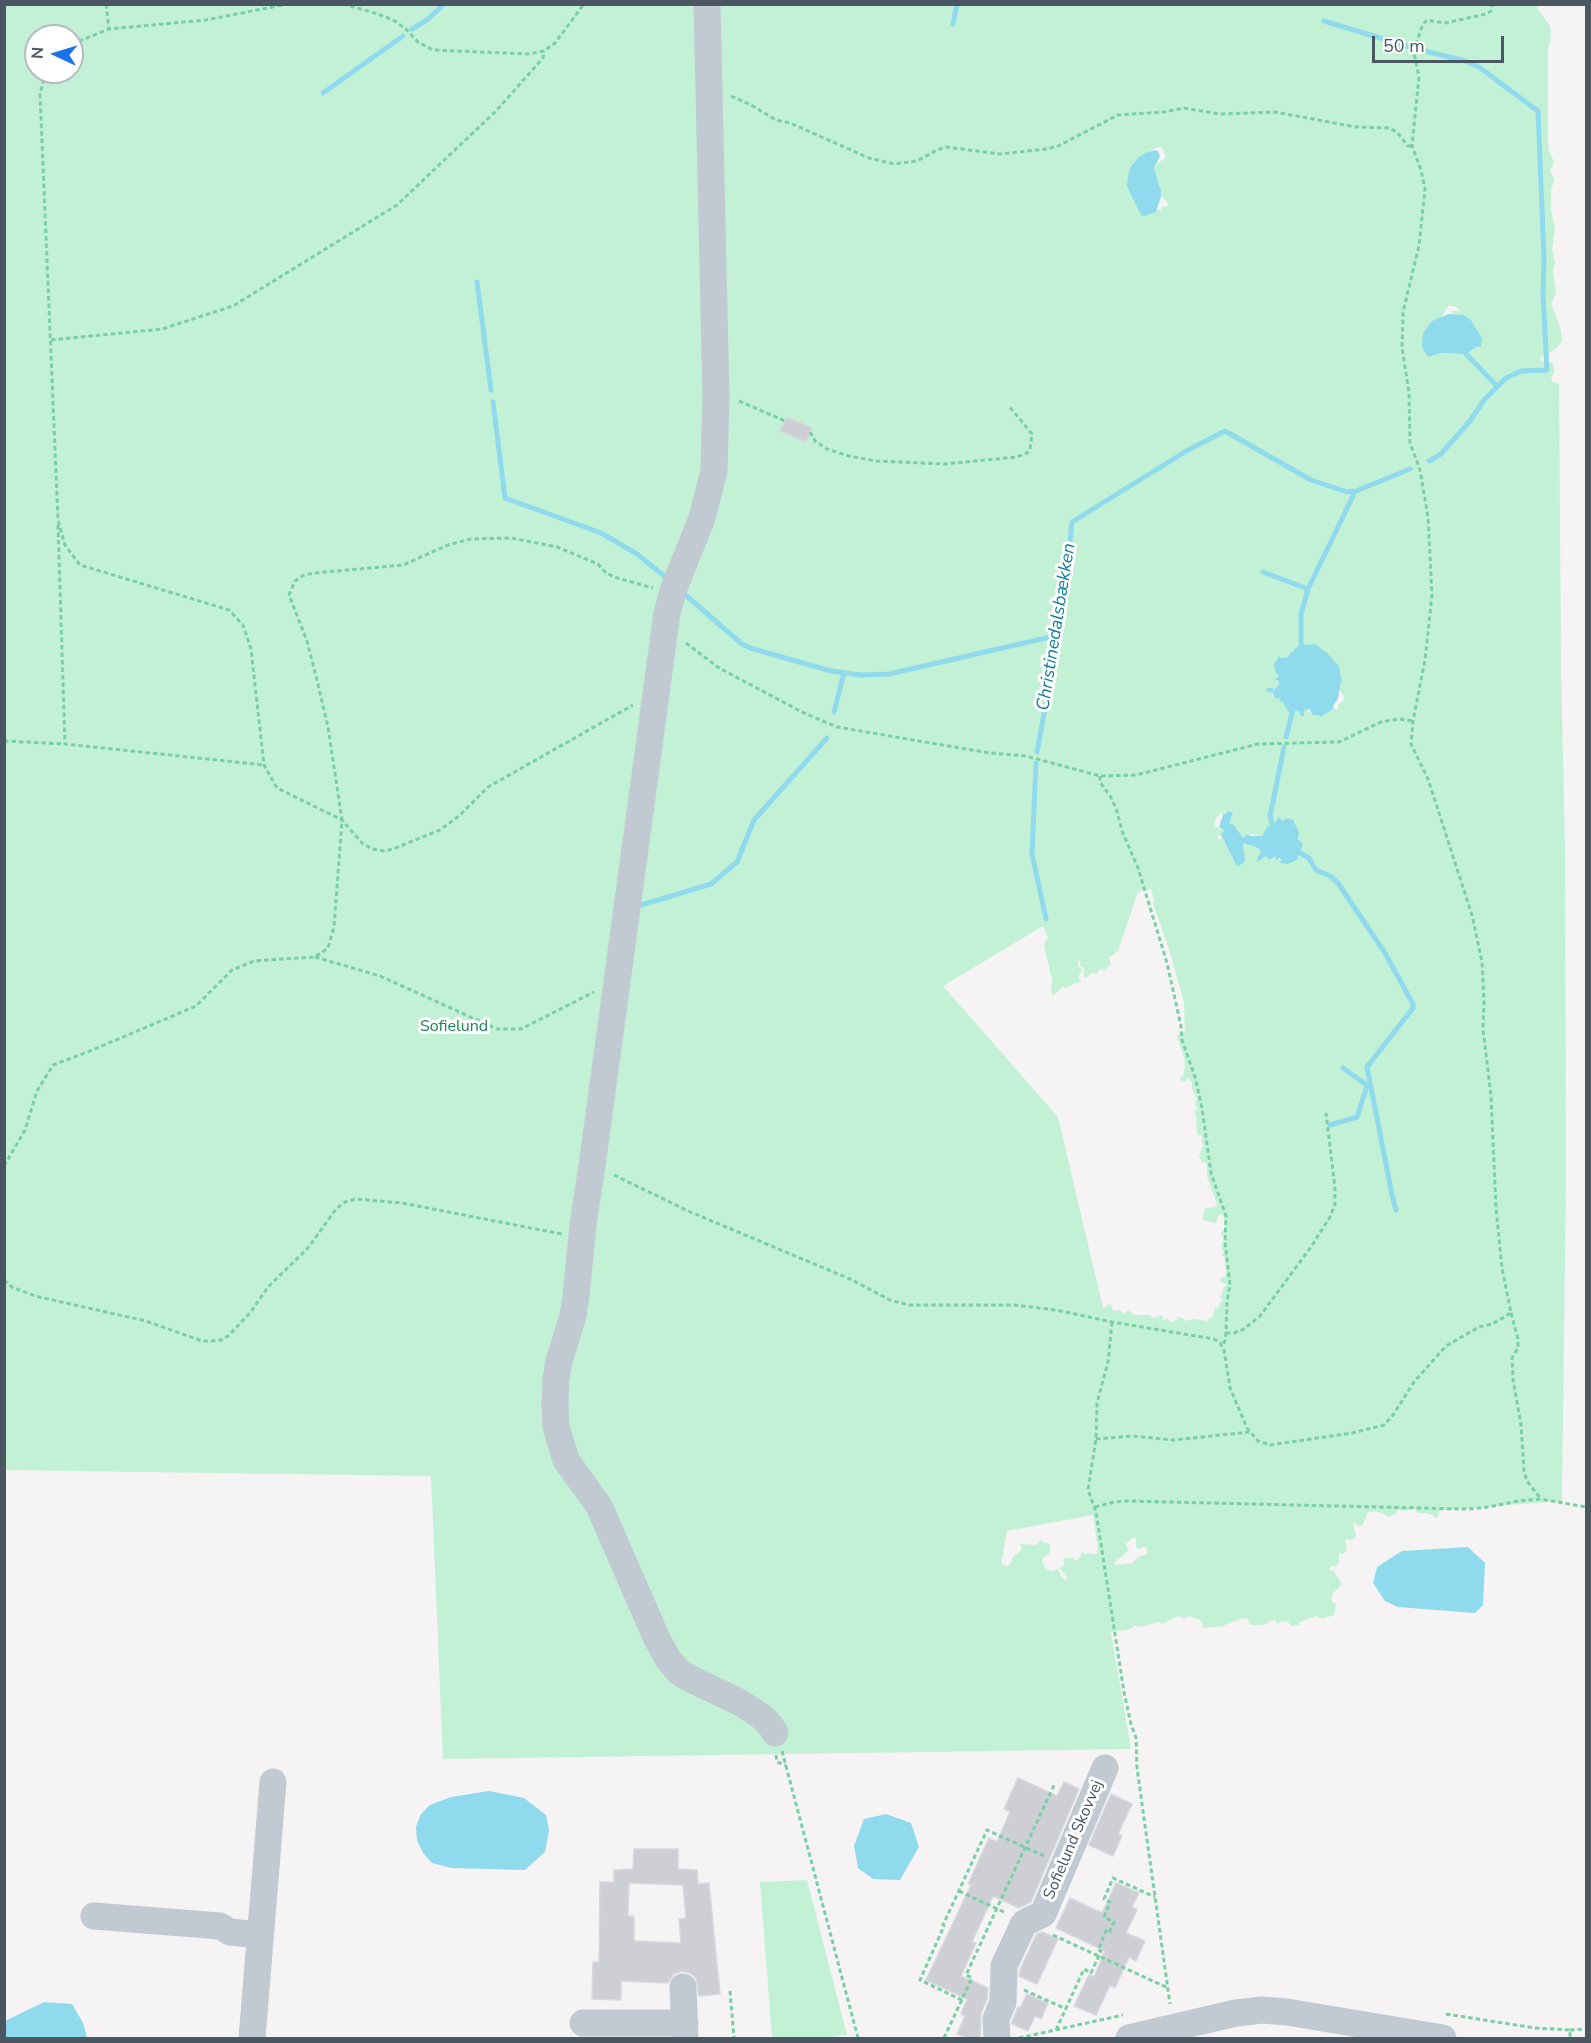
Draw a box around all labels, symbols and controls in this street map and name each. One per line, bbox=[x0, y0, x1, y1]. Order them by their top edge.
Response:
north arrow bbox=[24, 24, 84, 84]
scale bar bbox=[1375, 24, 1507, 62]
text: 50 m bbox=[1383, 34, 1425, 58]
text: N bbox=[27, 46, 49, 60]
water label: Christinedalsbækken bbox=[1033, 542, 1081, 712]
park label: Sofielund bbox=[420, 1017, 488, 1037]
street label: Sofielund Skovvej bbox=[1040, 1777, 1108, 1903]

